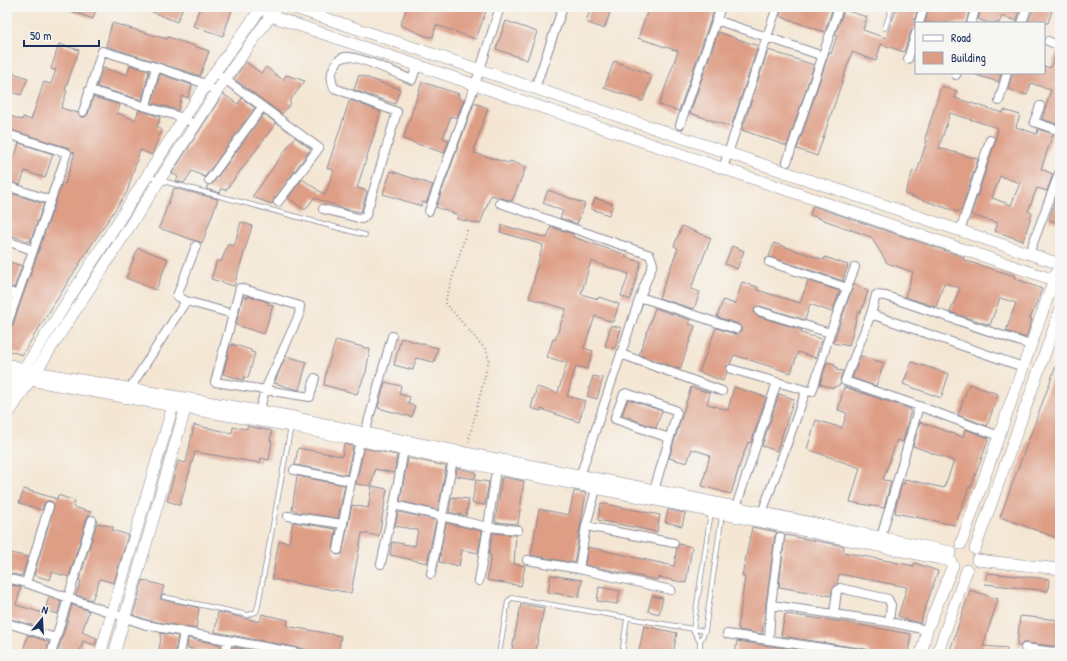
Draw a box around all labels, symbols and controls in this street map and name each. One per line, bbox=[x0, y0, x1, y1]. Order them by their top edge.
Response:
scale bar bbox=[24, 22, 99, 48]
legend bbox=[915, 22, 1045, 74]
text: 50 m bbox=[30, 27, 51, 44]
text: Road bbox=[951, 29, 971, 46]
text: Building bbox=[951, 49, 986, 66]
north arrow bbox=[22, 599, 62, 639]
text: N bbox=[40, 602, 50, 617]

